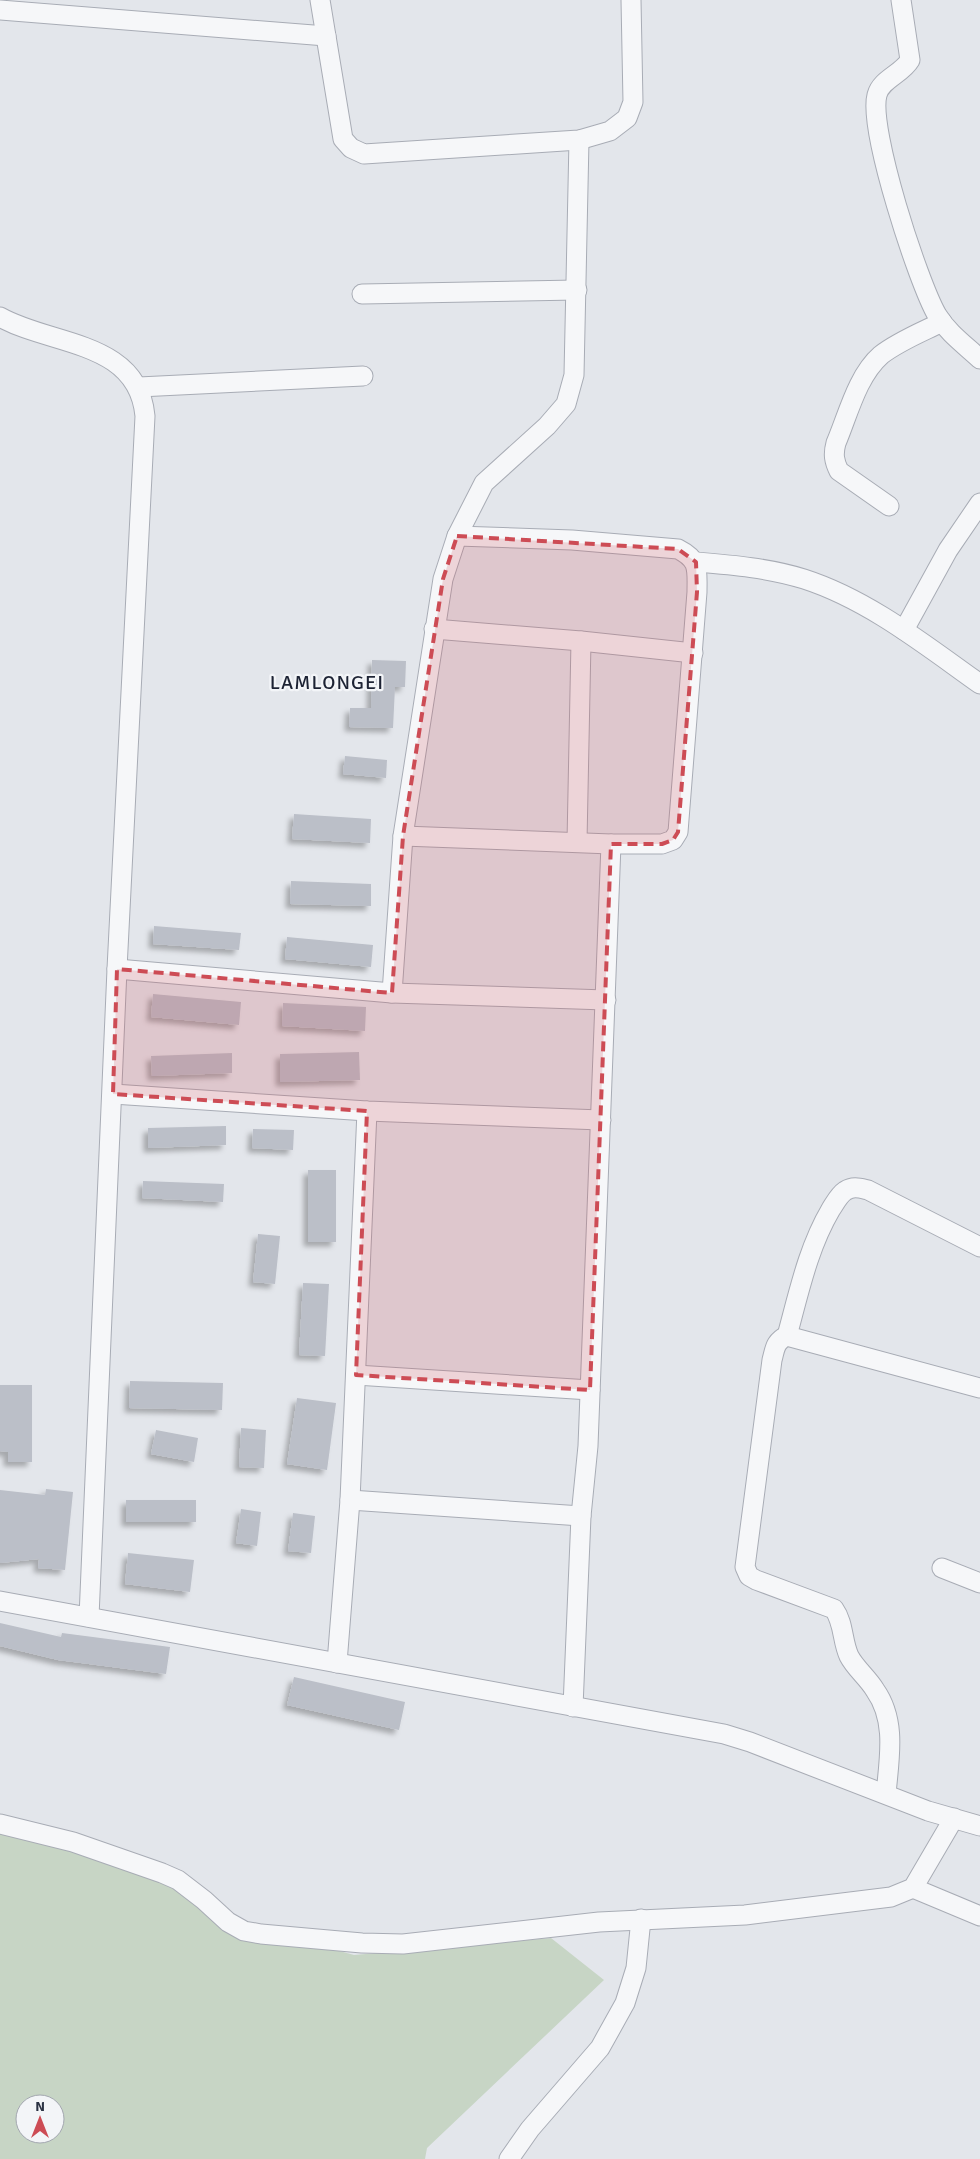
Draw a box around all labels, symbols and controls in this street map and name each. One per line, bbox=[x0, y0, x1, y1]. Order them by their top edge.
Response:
district label: LAMLONGEI bbox=[270, 670, 384, 695]
north arrow bbox=[15, 2094, 65, 2144]
text: N bbox=[35, 2098, 45, 2115]

